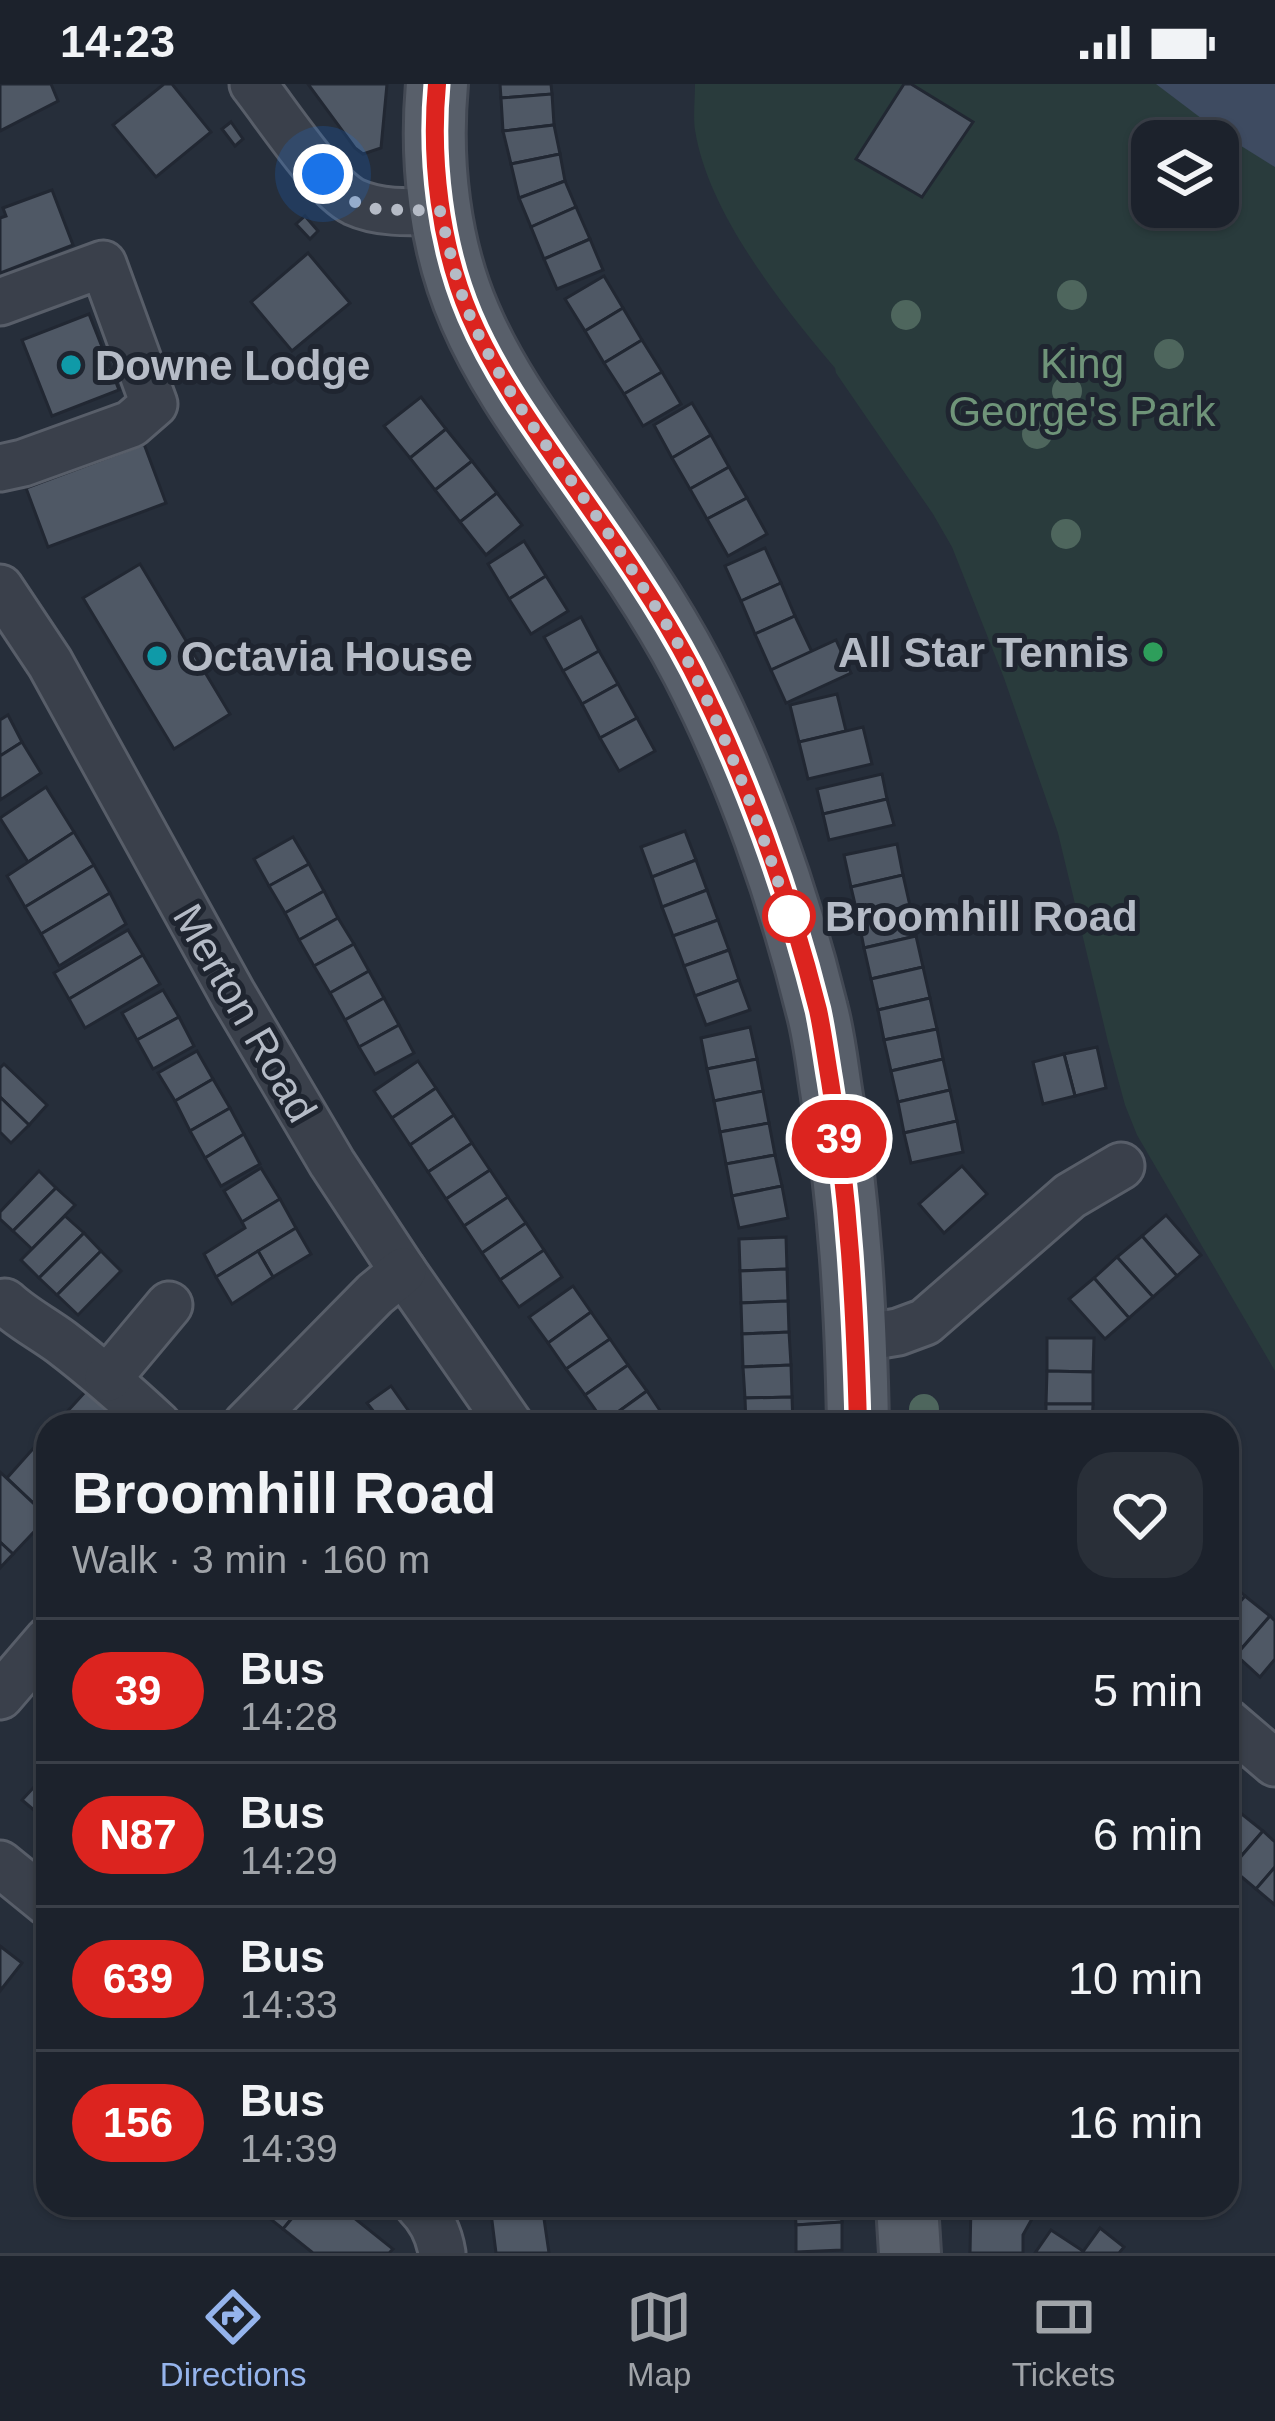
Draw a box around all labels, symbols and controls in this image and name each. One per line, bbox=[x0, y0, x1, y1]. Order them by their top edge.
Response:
text: 14:23 bbox=[60, 16, 175, 67]
map controls bbox=[1131, 120, 1239, 228]
button: layers bbox=[1131, 120, 1239, 228]
your location bbox=[293, 144, 353, 204]
park label: King George's Park bbox=[948, 340, 1217, 435]
place label: Downe Lodge bbox=[95, 342, 370, 389]
marker: Downe Lodge bbox=[58, 352, 84, 378]
place label: All Star Tennis bbox=[838, 629, 1129, 676]
place label: Octavia House bbox=[181, 633, 473, 680]
marker: All Star Tennis bbox=[1140, 639, 1166, 665]
marker: Octavia House bbox=[144, 643, 170, 669]
marker: Broomhill Road bbox=[764, 891, 814, 941]
place label: Broomhill Road bbox=[825, 893, 1138, 940]
street label: Merton Road bbox=[164, 896, 326, 1130]
line badge: 39 bbox=[785, 1100, 893, 1178]
text: 39 bbox=[816, 1115, 862, 1162]
button: heart bbox=[1077, 1452, 1203, 1578]
text: Broomhill Road bbox=[72, 1461, 496, 1525]
text: Walk · 3 min · 160 m bbox=[72, 1538, 430, 1581]
text: Bus bbox=[240, 1643, 325, 1694]
text: 5 min bbox=[1093, 1665, 1203, 1716]
text: 39 bbox=[115, 1667, 161, 1714]
text: 14:28 bbox=[240, 1695, 338, 1738]
text: Bus bbox=[240, 1787, 325, 1838]
text: 6 min bbox=[1093, 1809, 1203, 1860]
text: N87 bbox=[99, 1811, 177, 1858]
text: 14:29 bbox=[240, 1839, 338, 1882]
text: Bus bbox=[240, 1931, 325, 1982]
text: 10 min bbox=[1068, 1953, 1203, 2004]
text: 639 bbox=[103, 1955, 173, 2002]
text: 14:33 bbox=[240, 1983, 338, 2026]
text: Bus bbox=[240, 2075, 325, 2126]
text: 16 min bbox=[1068, 2097, 1203, 2148]
text: 156 bbox=[103, 2099, 173, 2146]
text: 14:39 bbox=[240, 2127, 338, 2170]
tab: Directions bbox=[160, 2284, 307, 2394]
tab: Map bbox=[626, 2284, 692, 2394]
tab: Tickets bbox=[1012, 2284, 1115, 2394]

